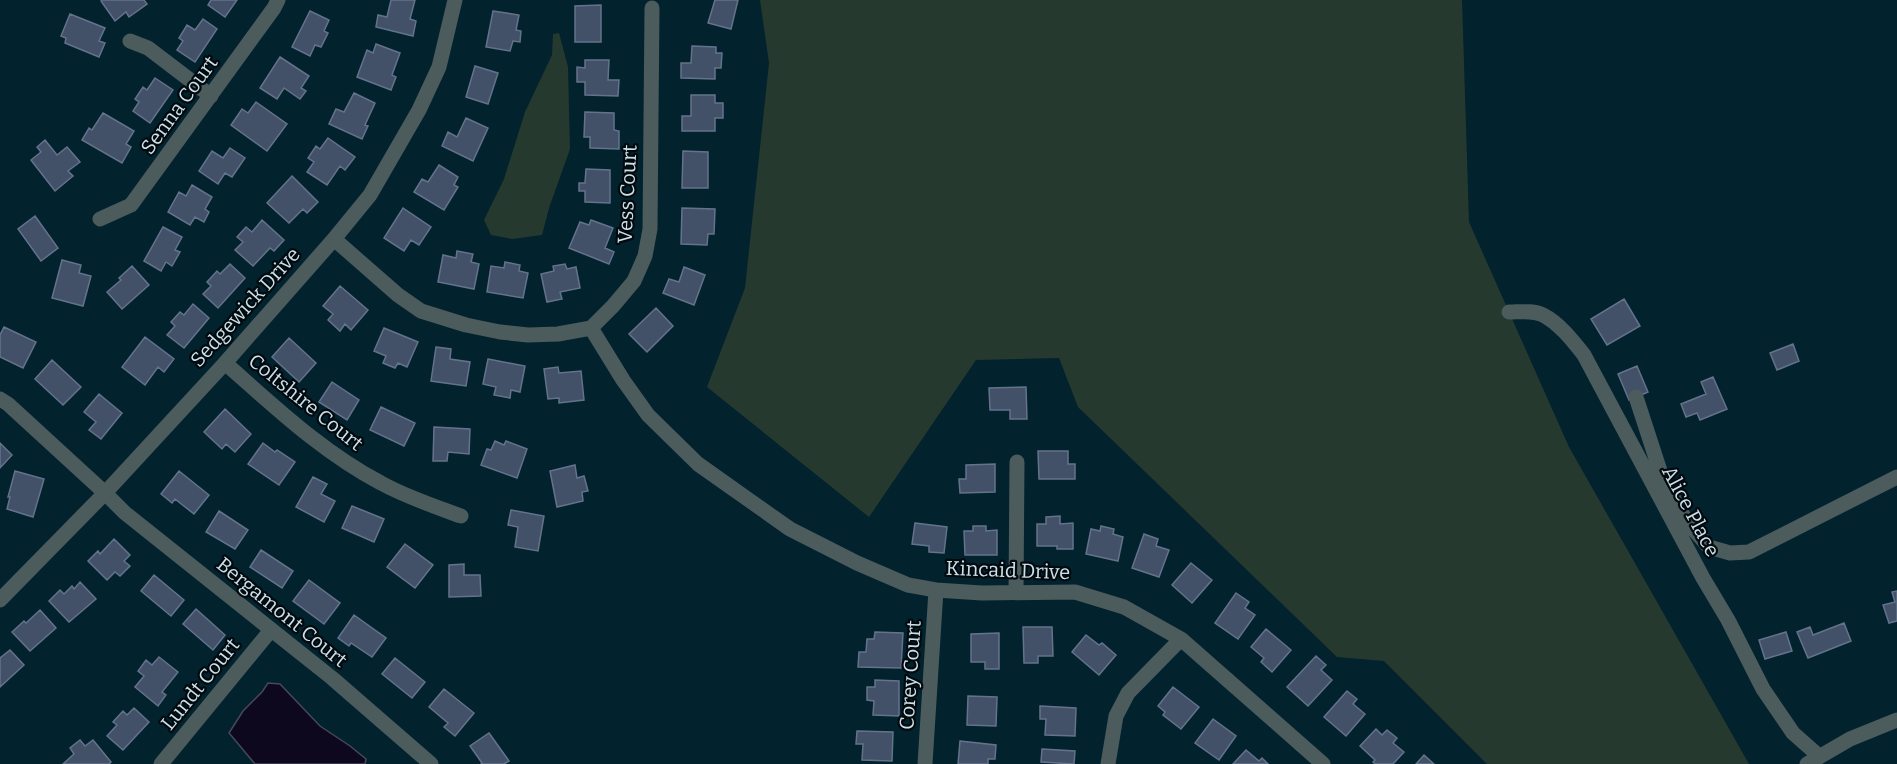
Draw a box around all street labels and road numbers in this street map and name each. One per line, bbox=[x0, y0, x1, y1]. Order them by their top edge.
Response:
street label: Senna Court bbox=[135, 51, 223, 159]
street label: Vess Court bbox=[612, 144, 642, 244]
street label: Sedgewick Drive bbox=[185, 242, 305, 372]
street label: Coltshire Court bbox=[244, 349, 368, 455]
street label: Alice Place bbox=[1657, 461, 1725, 561]
street label: Bergamont Court bbox=[212, 552, 352, 672]
street label: Kincaid Drive bbox=[945, 556, 1071, 584]
street label: Corey Court bbox=[894, 619, 926, 731]
street label: Lundt Court bbox=[156, 633, 244, 735]

